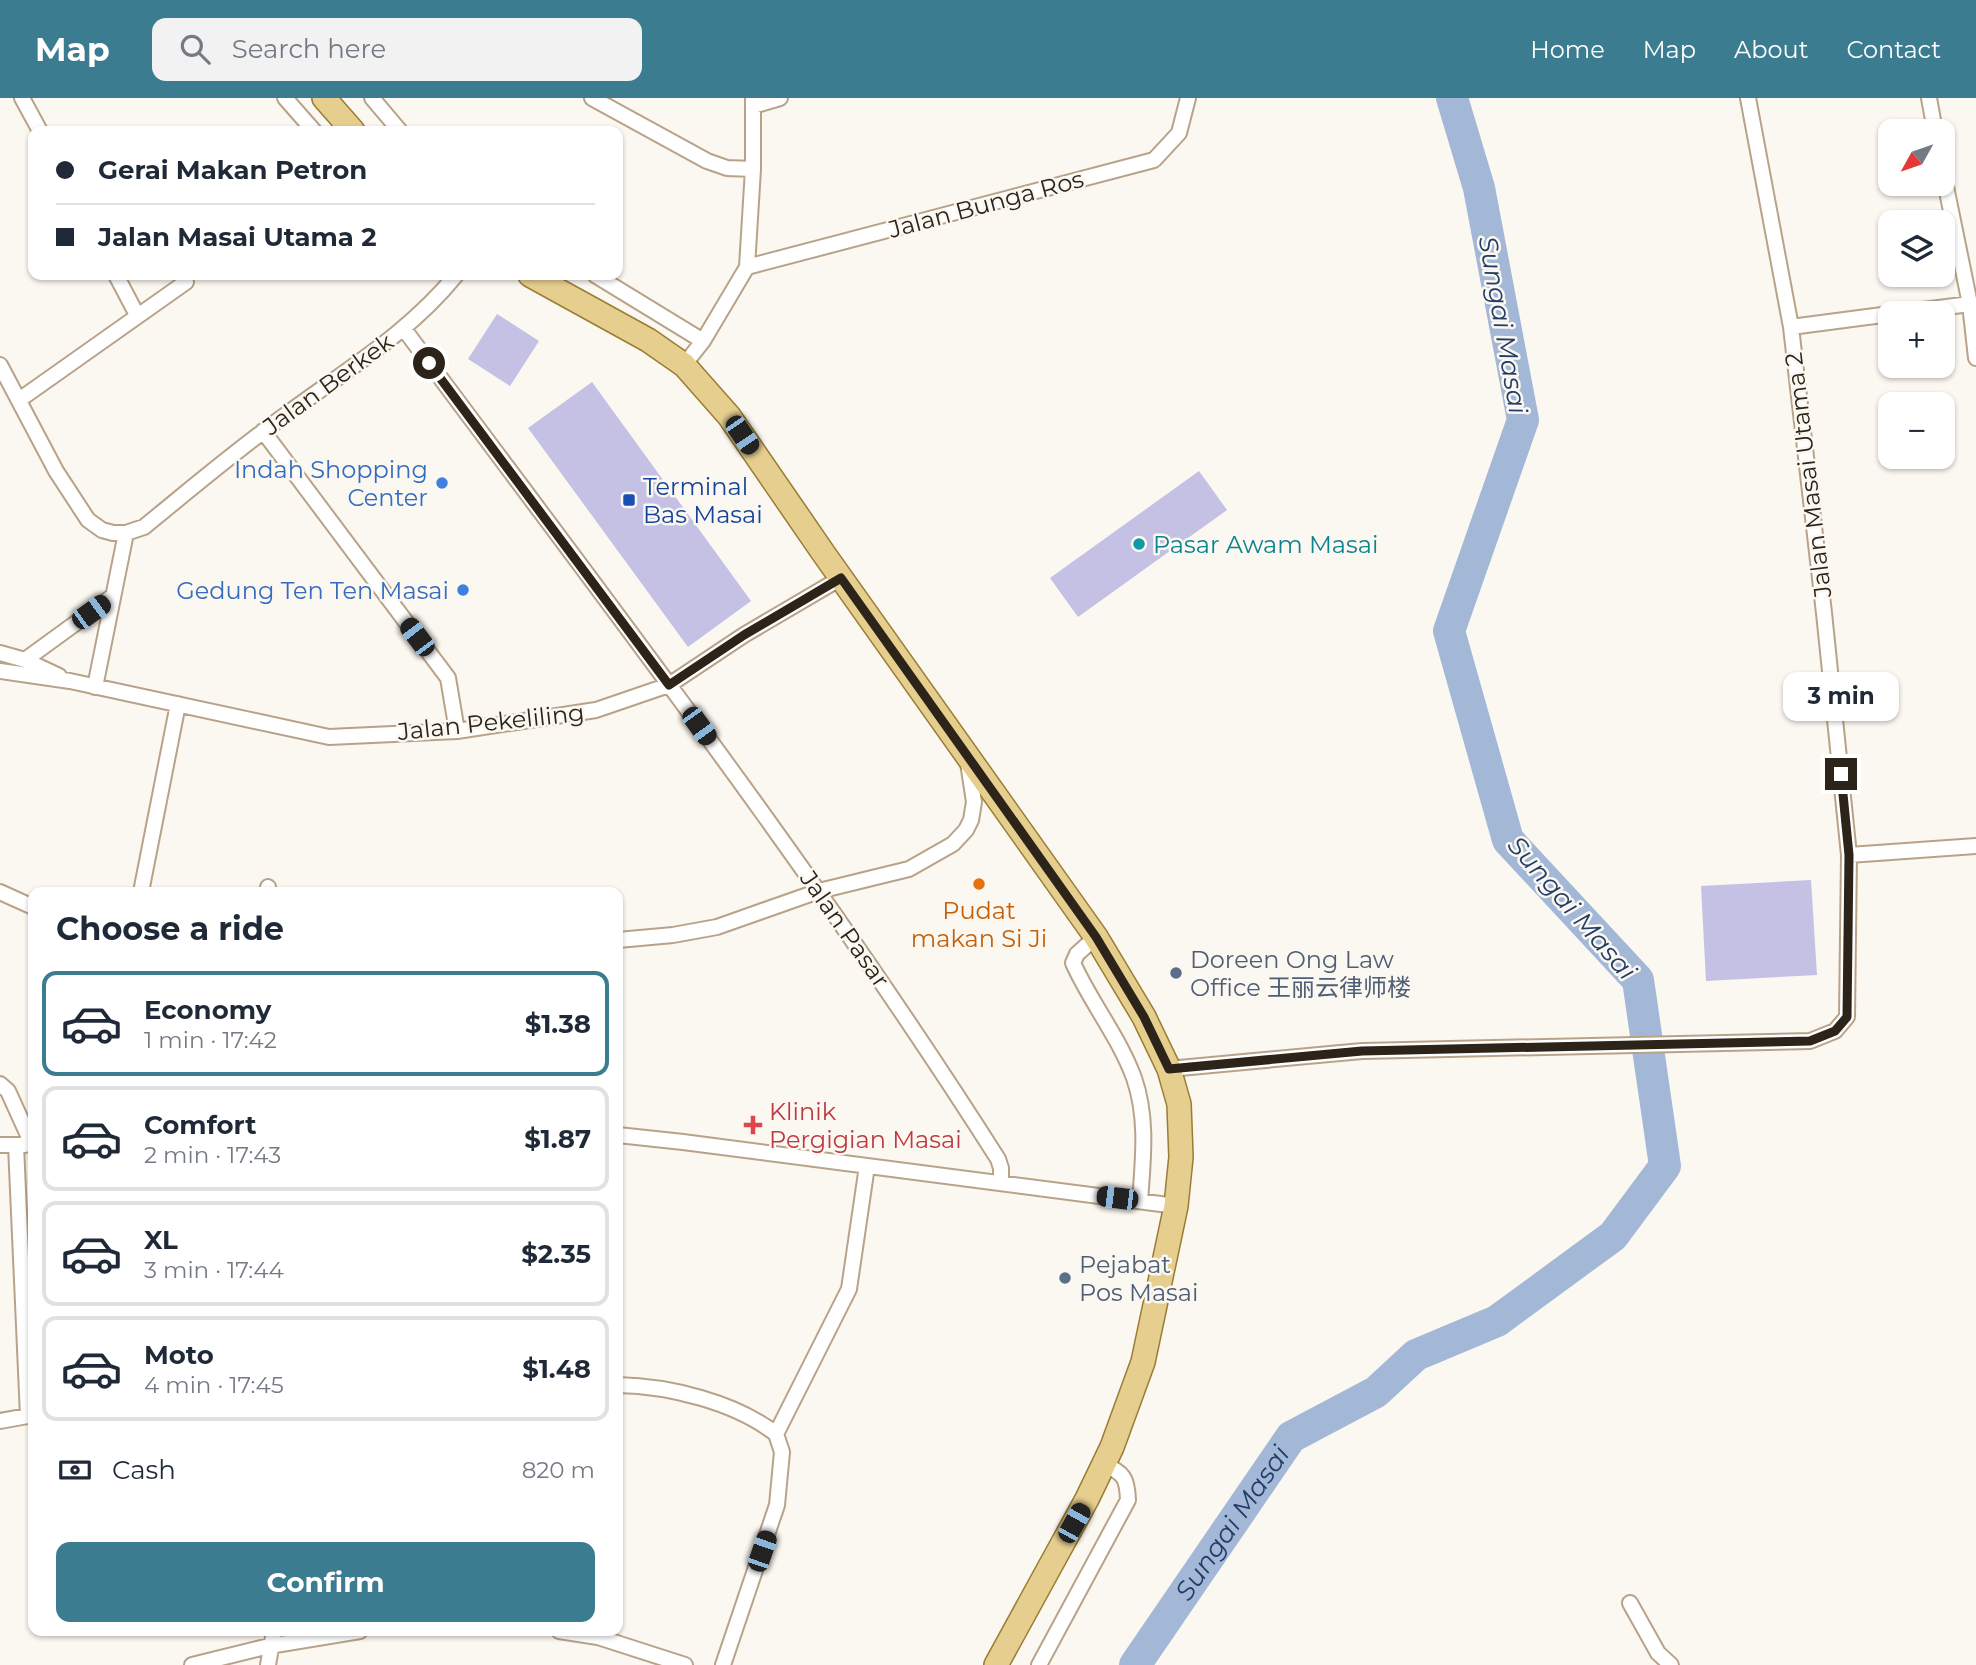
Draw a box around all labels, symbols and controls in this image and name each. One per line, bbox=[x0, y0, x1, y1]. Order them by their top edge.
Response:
search box bbox=[152, 18, 642, 81]
text: Map bbox=[35, 29, 110, 69]
icon: search bbox=[176, 30, 214, 68]
text: Search here bbox=[232, 33, 386, 65]
text: Home bbox=[1530, 35, 1605, 64]
text: Map bbox=[1643, 35, 1696, 64]
text: About bbox=[1734, 35, 1808, 64]
text: Contact bbox=[1846, 35, 1941, 64]
north arrow bbox=[1878, 119, 1955, 196]
map controls bbox=[1878, 119, 1955, 469]
text: Gerai Makan Petron bbox=[98, 154, 367, 186]
street label: Jalan Bunga Ros bbox=[884, 164, 1087, 244]
button: layers bbox=[1878, 210, 1955, 287]
text: Jalan Masai Utama 2 bbox=[98, 221, 377, 253]
water label: Sungai Masai bbox=[1472, 234, 1535, 417]
button: + bbox=[1878, 301, 1955, 378]
street label: Jalan Berkek bbox=[256, 327, 399, 442]
route start bbox=[413, 347, 445, 379]
street label: Jalan Masai Utama 2 bbox=[1779, 351, 1838, 600]
button: − bbox=[1878, 392, 1955, 469]
car bbox=[722, 412, 763, 458]
place label: Indah Shopping Center bbox=[234, 455, 428, 512]
place label: Terminal Bas Masai bbox=[643, 472, 763, 529]
marker: Indah Shopping Center bbox=[434, 475, 450, 491]
marker: Terminal Bas Masai bbox=[621, 492, 637, 508]
place label: Pasar Awam Masai bbox=[1153, 530, 1378, 559]
marker: Pasar Awam Masai bbox=[1131, 536, 1147, 552]
place label: Gedung Ten Ten Masai bbox=[176, 576, 449, 605]
marker: Gedung Ten Ten Masai bbox=[455, 582, 471, 598]
car bbox=[68, 591, 115, 633]
car bbox=[396, 614, 439, 660]
callout: 3 min bbox=[1783, 672, 1899, 722]
text: 3 min bbox=[1807, 682, 1875, 710]
street label: Jalan Pekeliling bbox=[395, 698, 586, 746]
car bbox=[679, 703, 720, 749]
route end bbox=[1825, 758, 1857, 790]
water label: Sungai Masai bbox=[1501, 830, 1644, 987]
street label: Jalan Pasar bbox=[794, 864, 896, 993]
marker: Pudat makan Si Ji bbox=[971, 876, 987, 892]
place label: Pudat makan Si Ji bbox=[911, 896, 1047, 953]
text: Choose a ride bbox=[56, 909, 284, 948]
place label: Doreen Ong Law Office 王丽云律师楼 bbox=[1190, 945, 1411, 1002]
marker: Doreen Ong Law Office 王丽云律师楼 bbox=[1168, 965, 1184, 981]
icon: car bbox=[60, 992, 123, 1055]
text: Economy bbox=[144, 994, 271, 1026]
text: $1.38 bbox=[525, 1008, 591, 1040]
text: 1 min · 17:42 bbox=[144, 1026, 277, 1054]
place label: Klinik Pergigian Masai bbox=[769, 1097, 962, 1154]
icon: car bbox=[60, 1107, 123, 1170]
text: Comfort bbox=[144, 1109, 256, 1141]
marker: Klinik Pergigian Masai bbox=[743, 1115, 763, 1135]
text: $1.87 bbox=[524, 1123, 591, 1155]
text: 2 min · 17:43 bbox=[144, 1141, 281, 1169]
car bbox=[1095, 1185, 1140, 1211]
icon: car bbox=[60, 1222, 123, 1285]
text: XL bbox=[144, 1224, 178, 1256]
text: $2.35 bbox=[521, 1238, 591, 1270]
place label: Pejabat Pos Masai bbox=[1079, 1250, 1198, 1307]
text: 3 min · 17:44 bbox=[144, 1256, 284, 1284]
marker: Pejabat Pos Masai bbox=[1057, 1270, 1073, 1286]
icon: car bbox=[60, 1337, 123, 1400]
text: Moto bbox=[144, 1339, 214, 1371]
text: $1.48 bbox=[522, 1353, 591, 1385]
text: 4 min · 17:45 bbox=[144, 1371, 284, 1399]
water label: Sungai Masai bbox=[1168, 1439, 1297, 1606]
icon: cash bbox=[56, 1451, 94, 1489]
text: Cash bbox=[112, 1454, 176, 1486]
text: 820 m bbox=[522, 1456, 595, 1484]
car bbox=[1055, 1500, 1094, 1546]
car bbox=[746, 1528, 779, 1574]
button: Confirm bbox=[56, 1542, 595, 1622]

